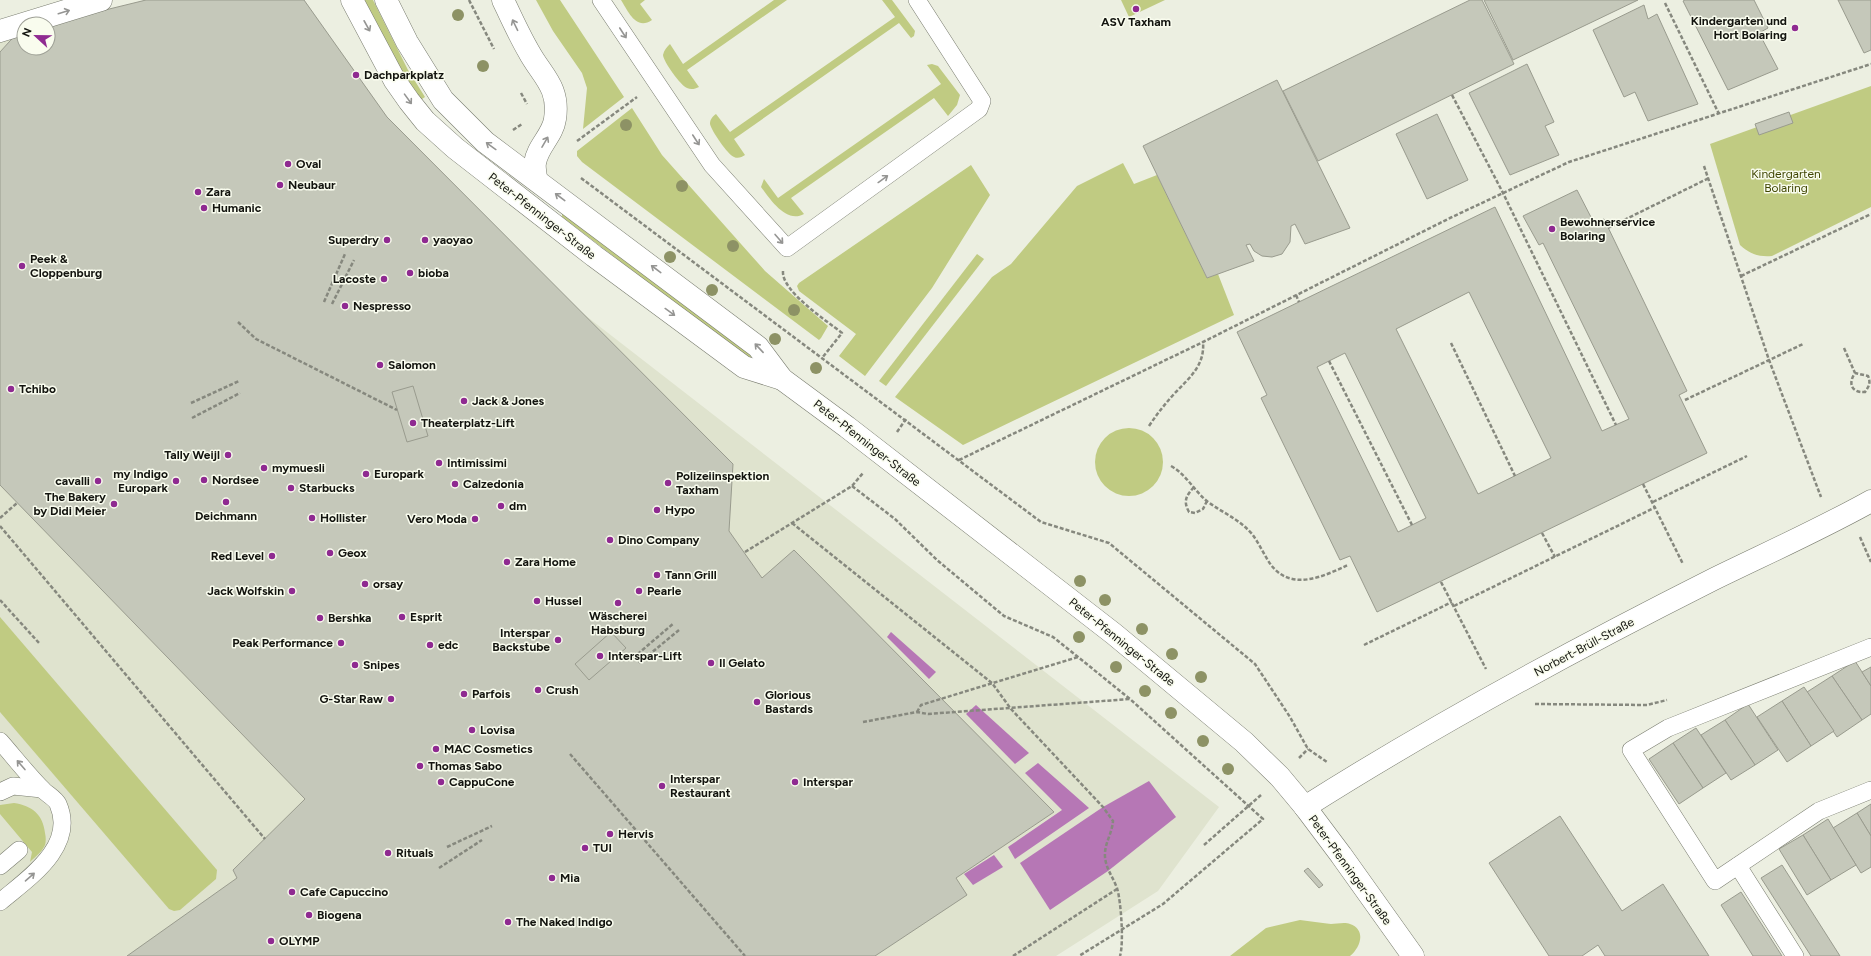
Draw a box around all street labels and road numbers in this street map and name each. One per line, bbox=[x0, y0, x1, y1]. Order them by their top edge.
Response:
street label: Peter-Pfenninger-Straße bbox=[486, 170, 599, 263]
street label: Peter-Pfenninger-Straße bbox=[811, 397, 924, 490]
street label: Peter-Pfenninger-Straße bbox=[1066, 595, 1178, 689]
street label: Norbert-Brüll-Straße bbox=[1532, 614, 1637, 679]
street label: Peter-Pfenninger-Straße bbox=[1305, 812, 1395, 928]

